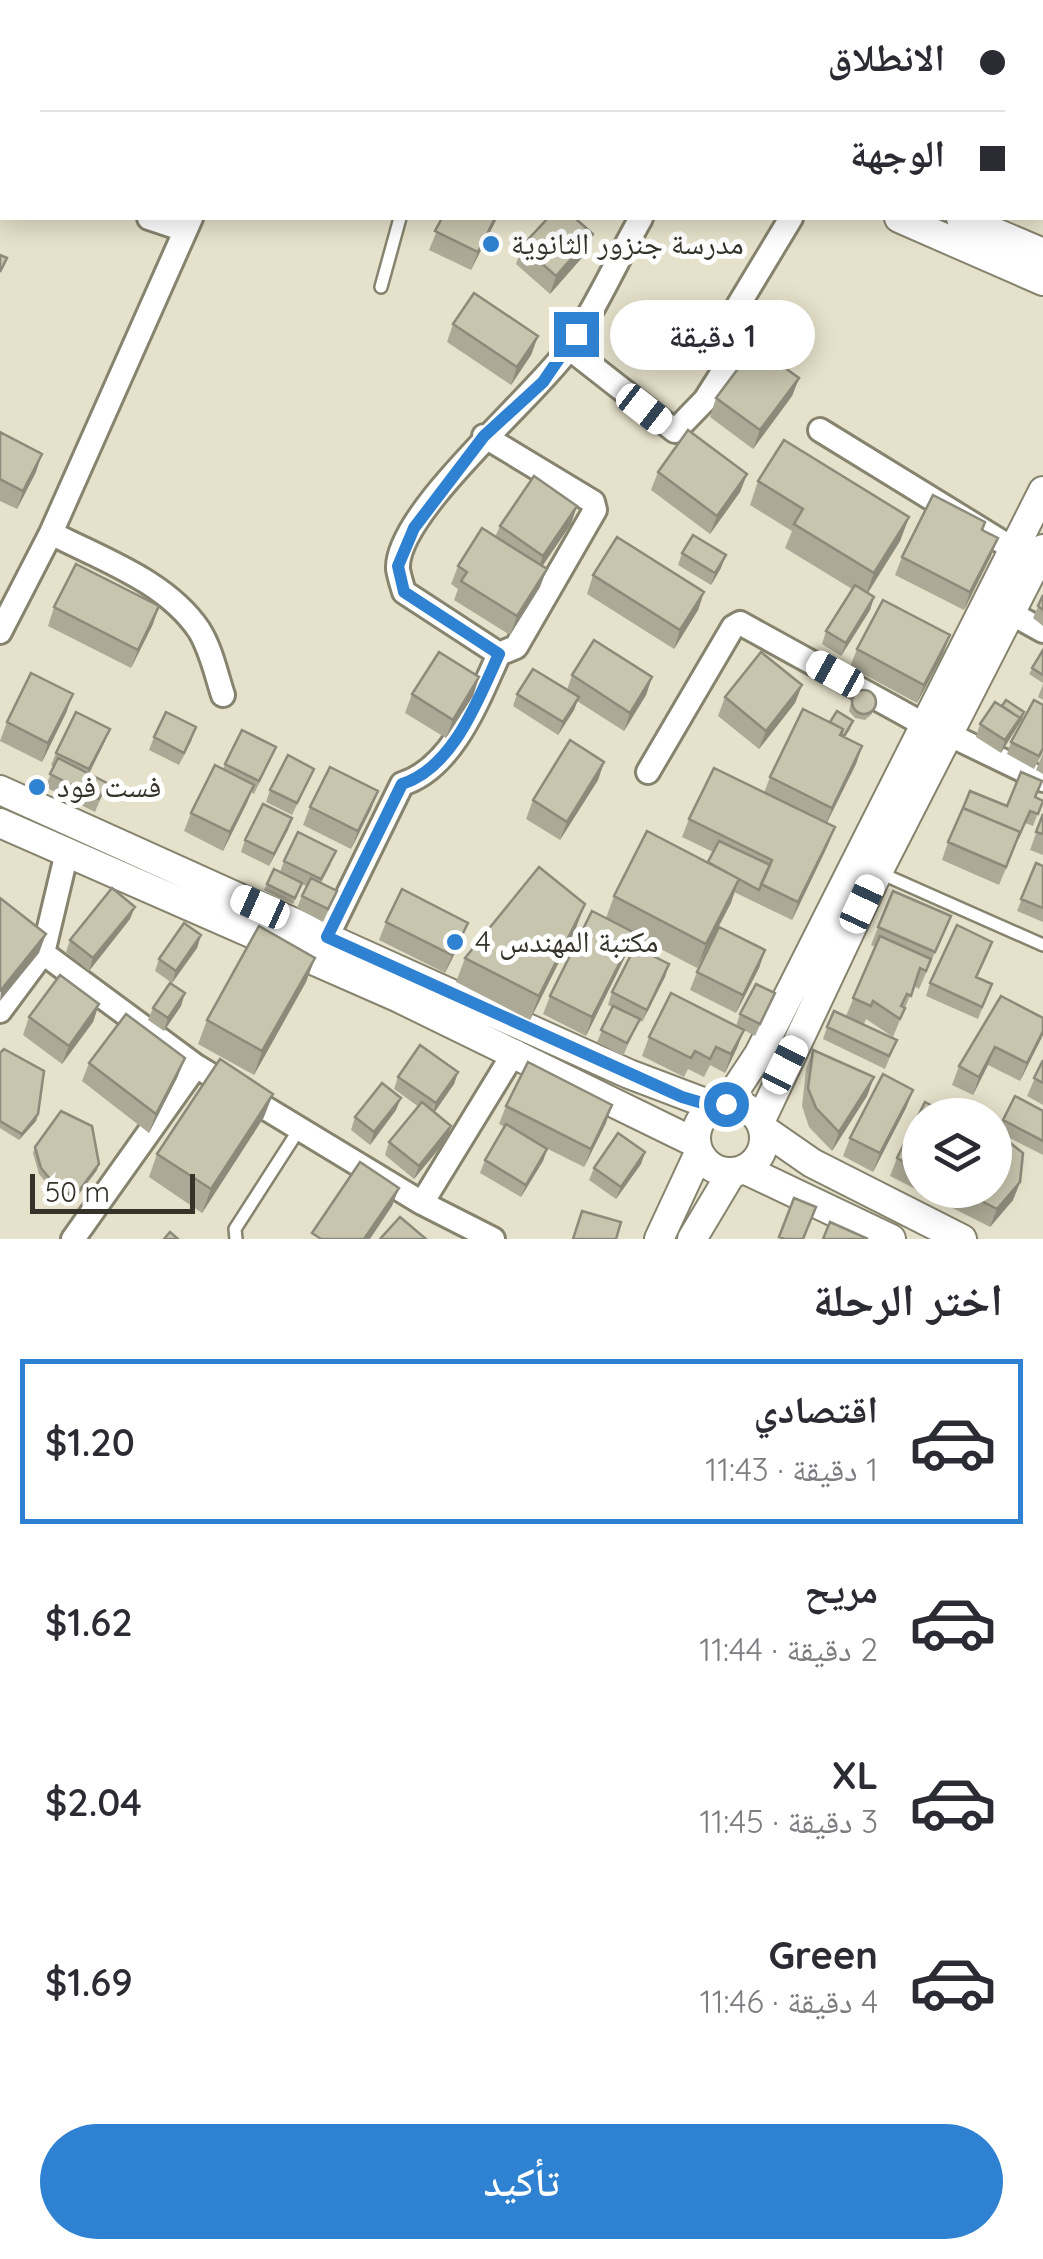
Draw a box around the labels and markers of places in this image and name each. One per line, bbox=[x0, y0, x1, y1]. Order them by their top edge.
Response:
place label: مدرسة جنزور الثانوية bbox=[511, 224, 744, 262]
marker: مدرسة جنزور الثانوية bbox=[480, 233, 502, 255]
place label: فست فود bbox=[57, 767, 161, 805]
marker: فست فود bbox=[26, 776, 48, 798]
place label: مكتبة المهندس 4 bbox=[475, 922, 658, 960]
marker: مكتبة المهندس 4 bbox=[444, 931, 466, 953]

